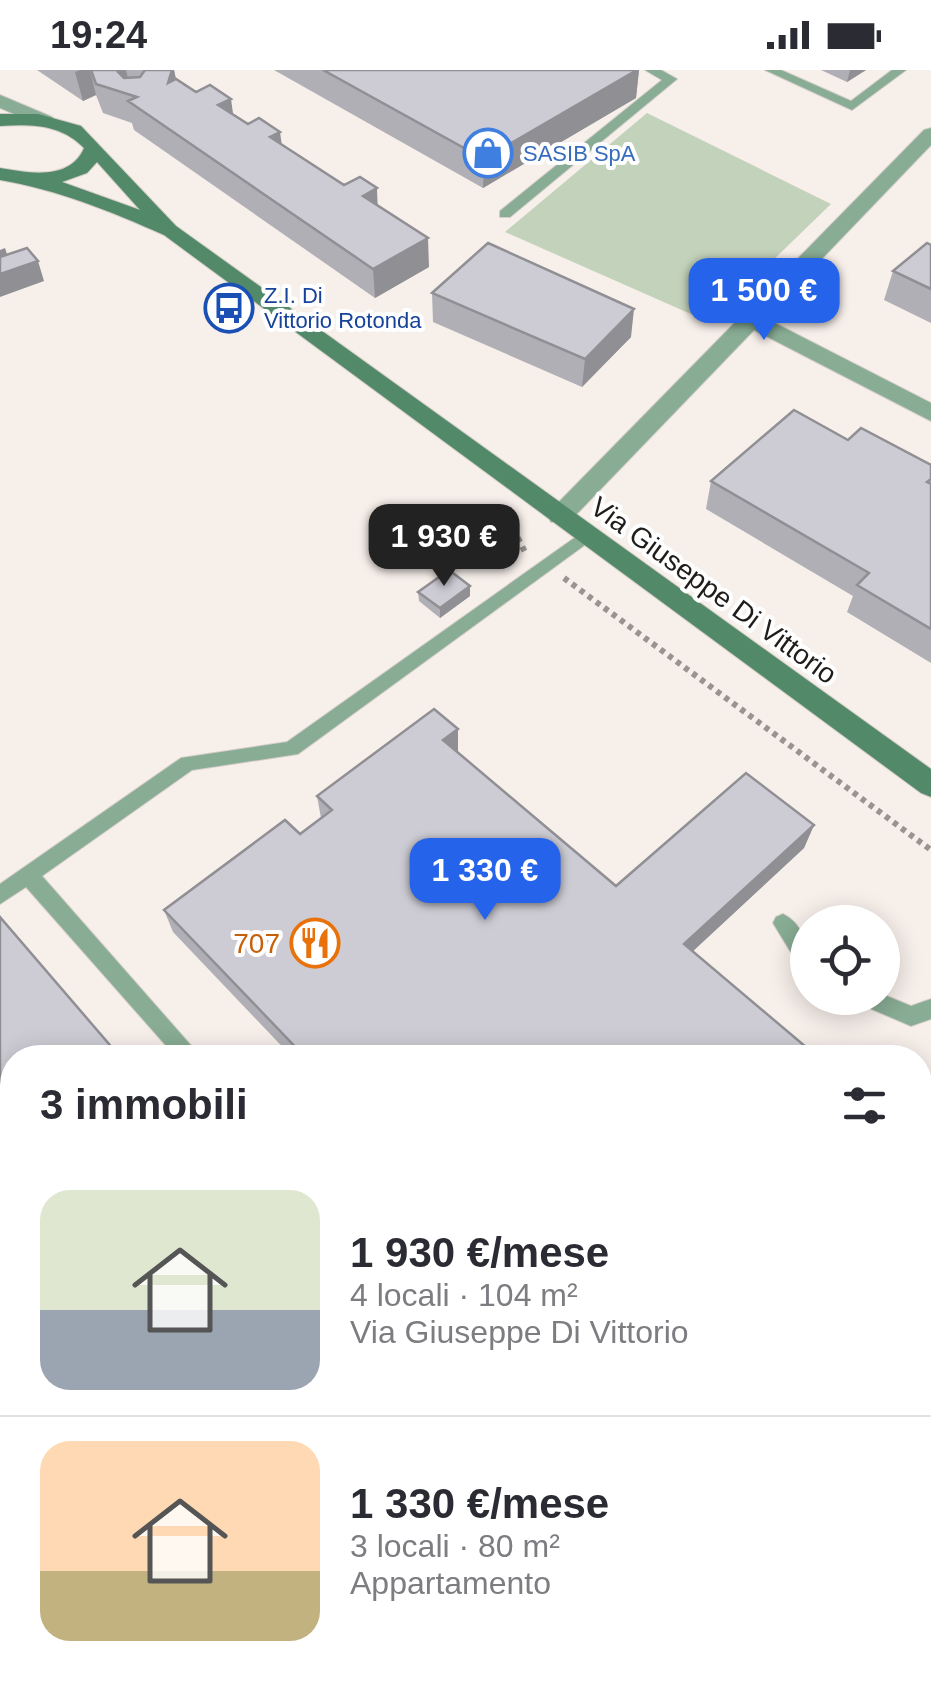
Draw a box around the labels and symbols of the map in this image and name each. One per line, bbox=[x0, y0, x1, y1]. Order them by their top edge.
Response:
shop icon: SASIB SpA bbox=[462, 127, 514, 179]
place label: SASIB SpA bbox=[523, 141, 636, 166]
pin: 1 500 € bbox=[672, 258, 856, 343]
bus stop icon: Z.I. Di Vittorio Rotonda bbox=[203, 282, 255, 334]
place label: Z.I. Di Vittorio Rotonda bbox=[264, 283, 422, 333]
street label: Via Giuseppe Di Vittorio bbox=[585, 491, 843, 690]
pin: 1 930 € bbox=[352, 504, 536, 589]
pin: 1 330 € bbox=[393, 838, 577, 923]
restaurant icon: 707 bbox=[289, 917, 341, 969]
place label: 707 bbox=[233, 928, 280, 959]

